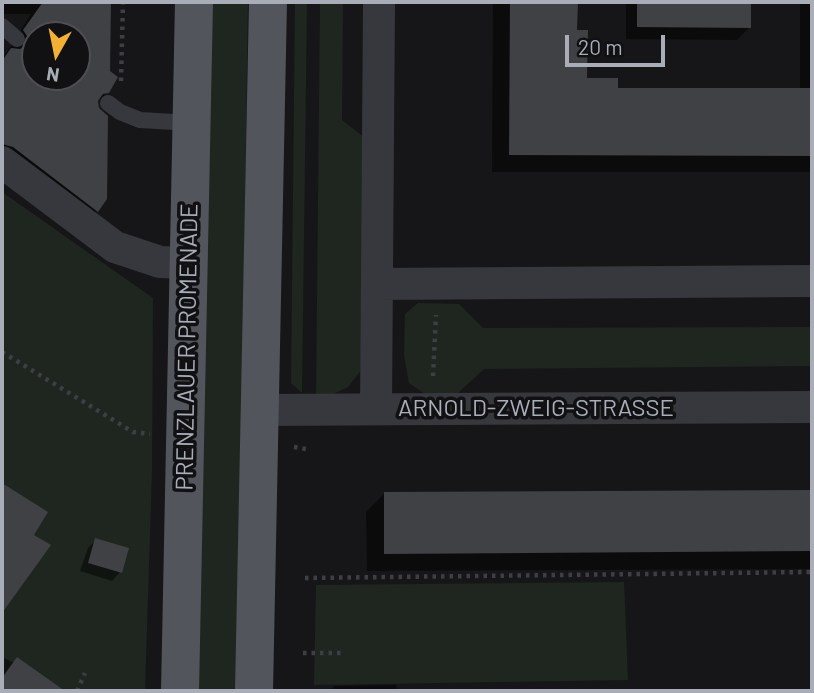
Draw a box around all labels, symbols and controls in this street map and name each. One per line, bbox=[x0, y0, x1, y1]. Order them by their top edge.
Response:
north arrow bbox=[21, 21, 91, 91]
scale bar bbox=[569, 21, 669, 65]
text: 20 m bbox=[578, 34, 623, 59]
text: N bbox=[45, 63, 61, 88]
street label: PRENZLAUER PROMENADE bbox=[170, 203, 204, 491]
street label: ARNOLD-ZWEIG-STRASSE bbox=[398, 394, 674, 422]

